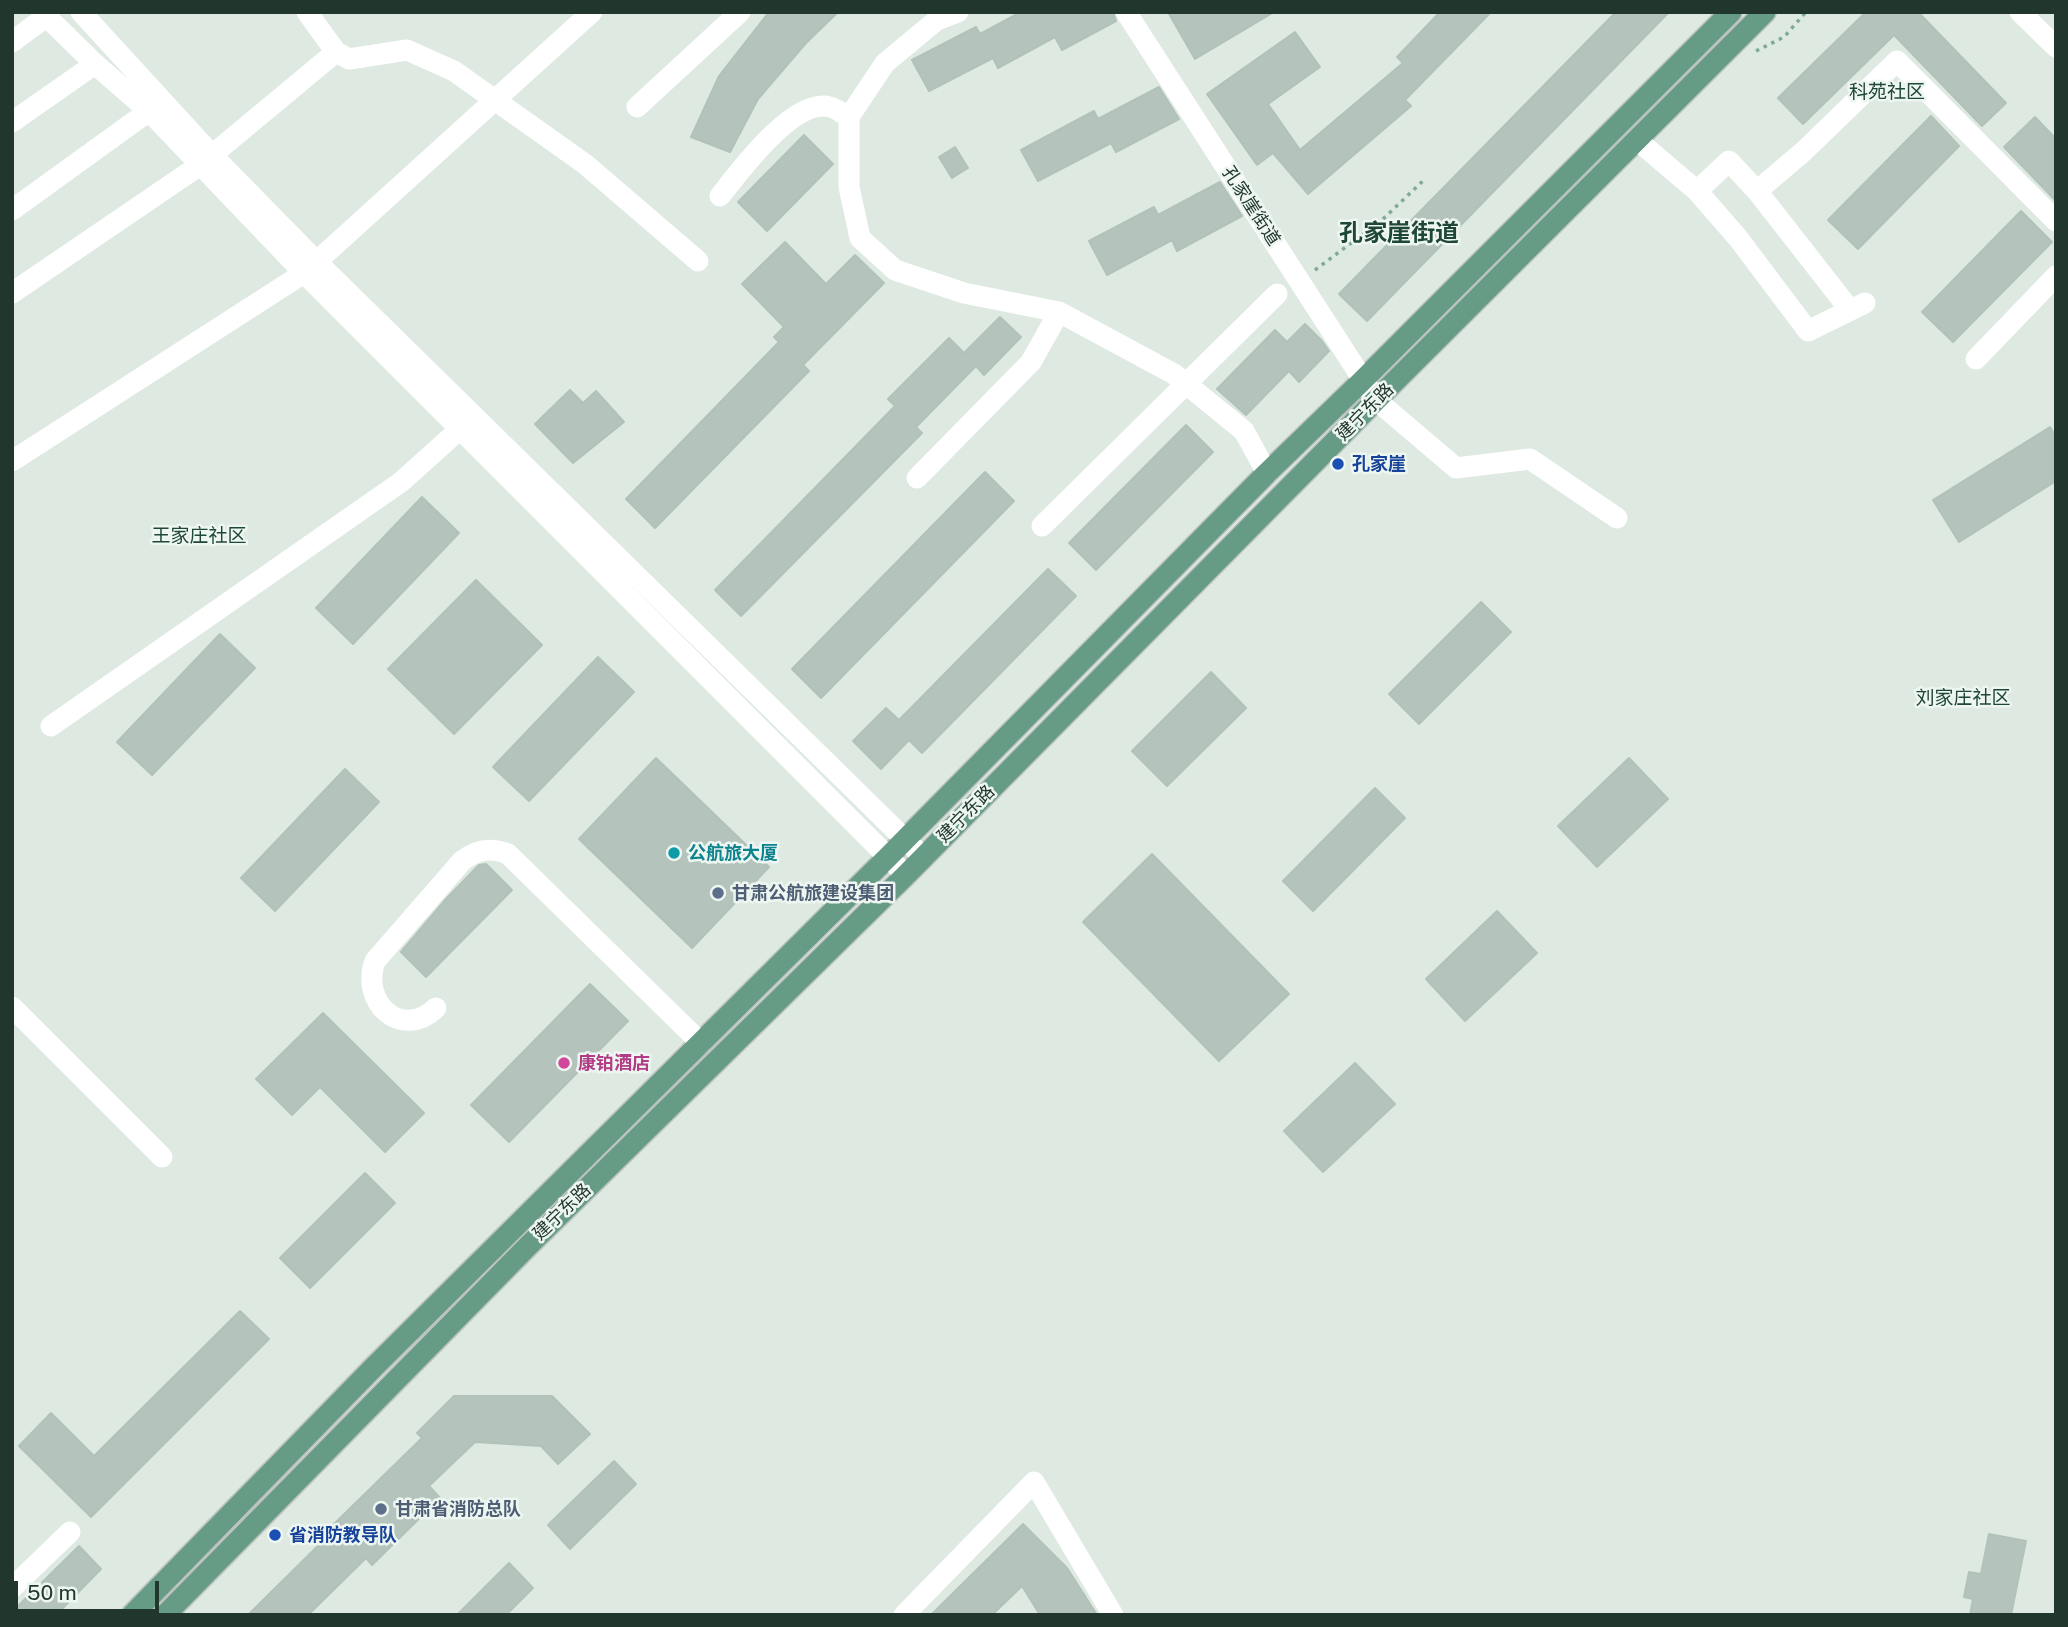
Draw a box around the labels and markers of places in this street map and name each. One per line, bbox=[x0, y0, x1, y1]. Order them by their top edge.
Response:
place label: 孔家崖 bbox=[1352, 453, 1406, 475]
marker: 孔家崖 bbox=[1330, 456, 1346, 472]
place label: 公航旅大厦 bbox=[688, 842, 778, 864]
marker: 公航旅大厦 bbox=[666, 845, 682, 861]
place label: 甘肃公航旅建设集团 bbox=[732, 882, 894, 904]
marker: 甘肃公航旅建设集团 bbox=[710, 885, 726, 901]
place label: 康铂酒店 bbox=[578, 1052, 650, 1074]
marker: 康铂酒店 bbox=[556, 1055, 572, 1071]
place label: 甘肃省消防总队 bbox=[395, 1498, 521, 1520]
marker: 甘肃省消防总队 bbox=[373, 1501, 389, 1517]
place label: 省消防教导队 bbox=[289, 1524, 397, 1546]
marker: 省消防教导队 bbox=[267, 1527, 283, 1543]

